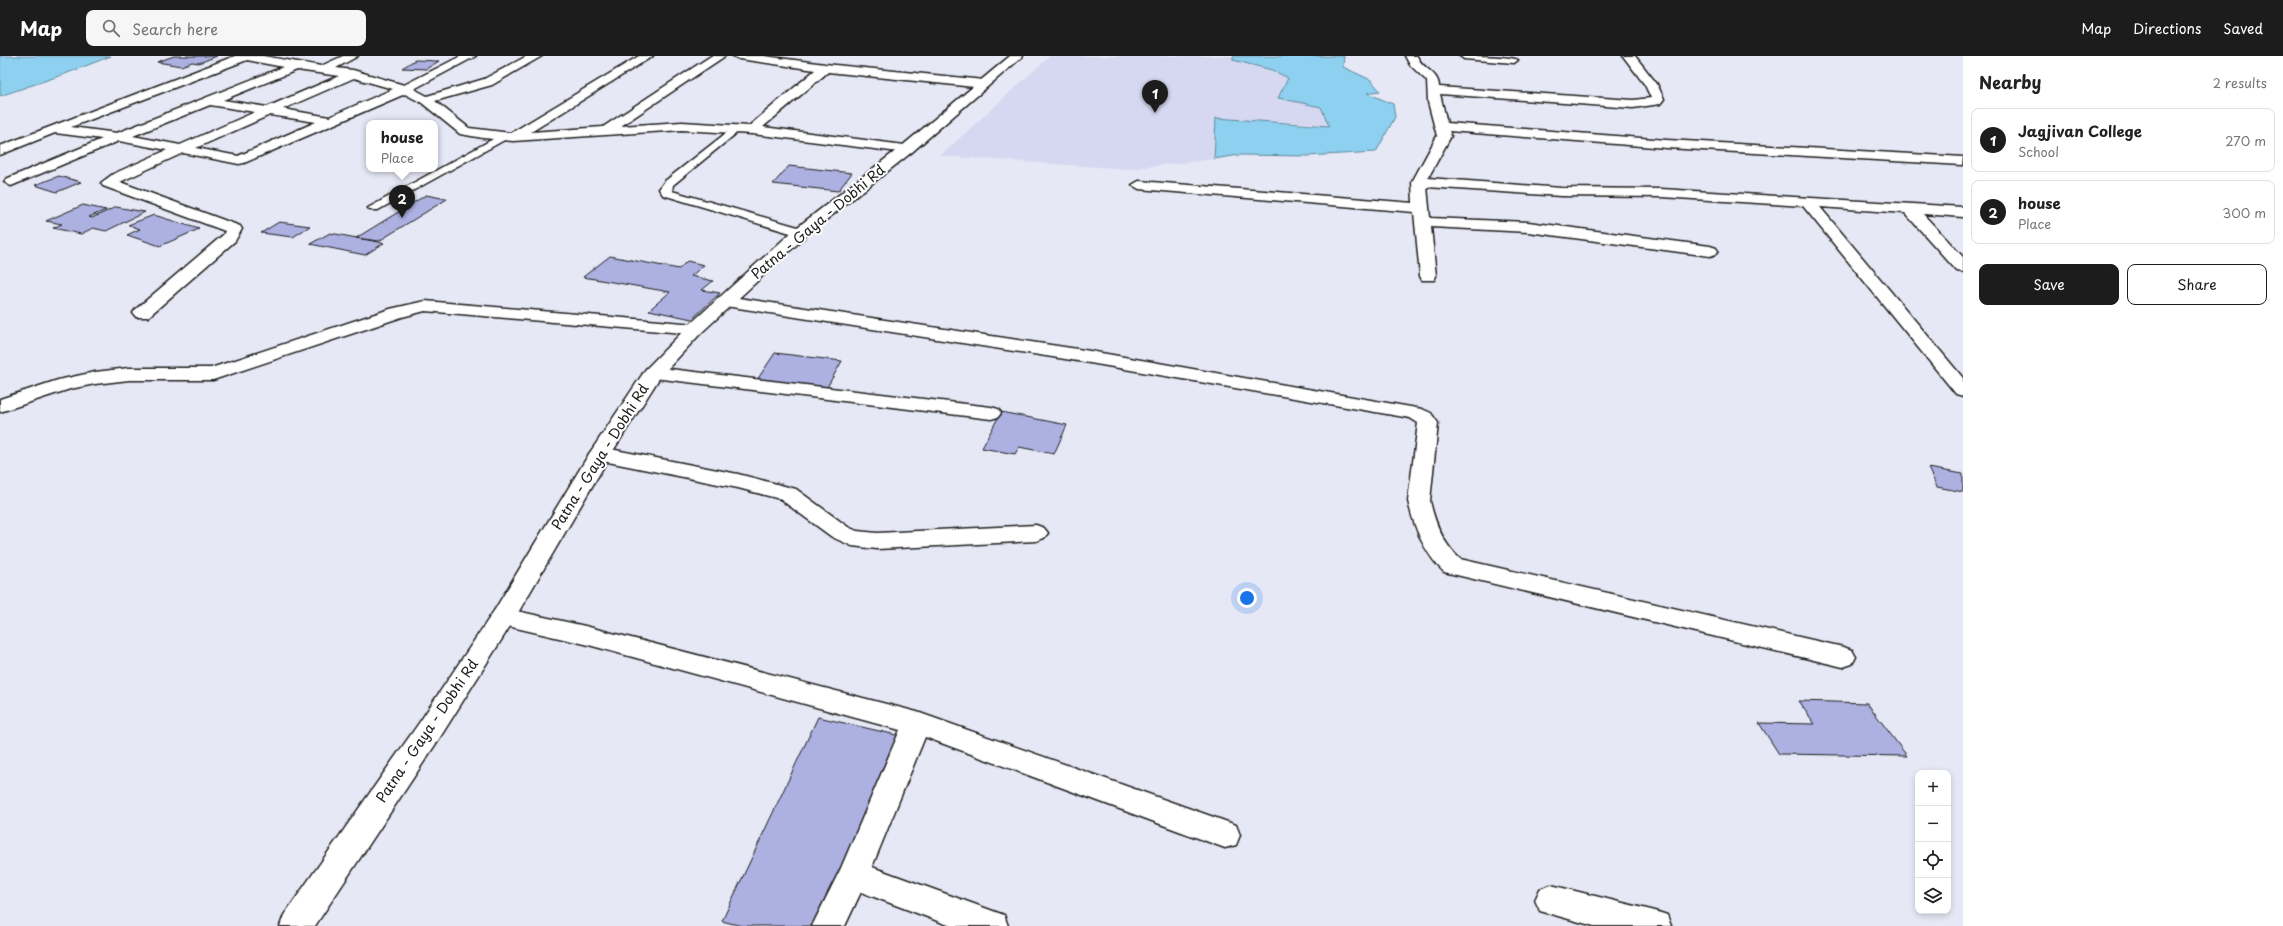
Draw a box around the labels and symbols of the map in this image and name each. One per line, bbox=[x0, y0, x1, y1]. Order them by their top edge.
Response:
pin: 1 bbox=[1142, 80, 1168, 113]
street label: Patna - Gaya - Dobhi Rd bbox=[746, 159, 890, 284]
pin: 2 bbox=[389, 185, 415, 218]
street label: Patna - Gaya - Dobhi Rd bbox=[546, 379, 654, 534]
your location bbox=[1237, 588, 1257, 608]
street label: Patna - Gaya - Dobhi Rd bbox=[371, 654, 483, 807]

